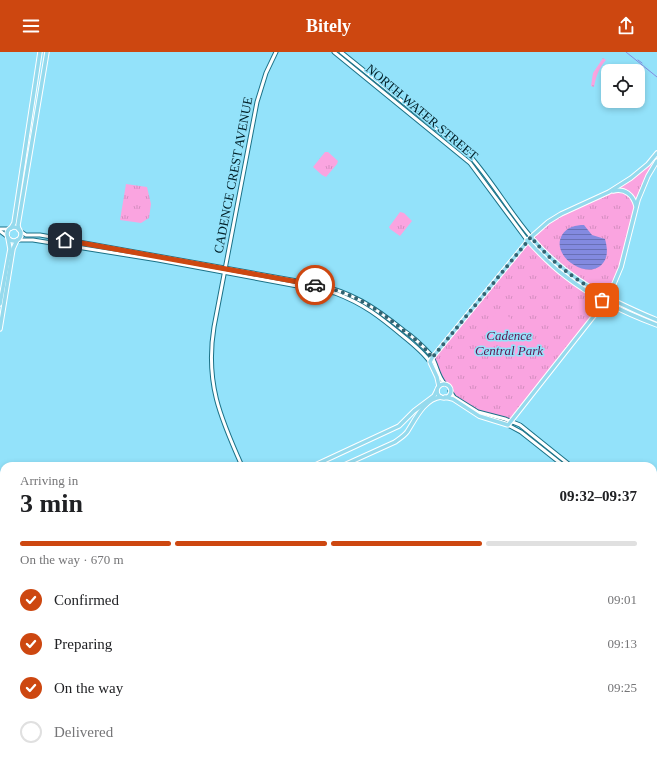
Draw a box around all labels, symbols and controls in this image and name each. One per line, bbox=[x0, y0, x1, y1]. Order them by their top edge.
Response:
icon: menu bbox=[20, 15, 42, 37]
icon: share bbox=[615, 15, 637, 37]
text: Bitely bbox=[306, 16, 351, 36]
street label: NORTH WATER STREET bbox=[363, 61, 481, 163]
map controls bbox=[601, 64, 645, 108]
button: locate bbox=[601, 64, 645, 108]
street label: CADENCE CREST AVENUE bbox=[210, 95, 256, 255]
pin bbox=[48, 223, 82, 257]
icon: home bbox=[54, 229, 76, 251]
courier bbox=[295, 265, 335, 305]
icon: car bbox=[304, 274, 326, 296]
pin bbox=[585, 283, 619, 317]
icon: bag bbox=[591, 289, 613, 311]
park label: Cadence Central Park bbox=[475, 328, 543, 358]
text: Arriving in bbox=[20, 473, 78, 488]
text: 09:32–09:37 bbox=[560, 488, 637, 504]
text: 3 min bbox=[20, 489, 83, 518]
text: On the way · 670 m bbox=[20, 552, 124, 567]
icon: check bbox=[20, 589, 42, 611]
text: Confirmed bbox=[54, 592, 119, 608]
text: 09:01 bbox=[607, 592, 637, 607]
icon: check bbox=[20, 633, 42, 655]
text: Preparing bbox=[54, 636, 112, 652]
text: 09:13 bbox=[607, 636, 637, 651]
icon: check bbox=[20, 677, 42, 699]
text: On the way bbox=[54, 680, 123, 696]
text: 09:25 bbox=[607, 680, 637, 695]
text: Delivered bbox=[54, 724, 113, 740]

